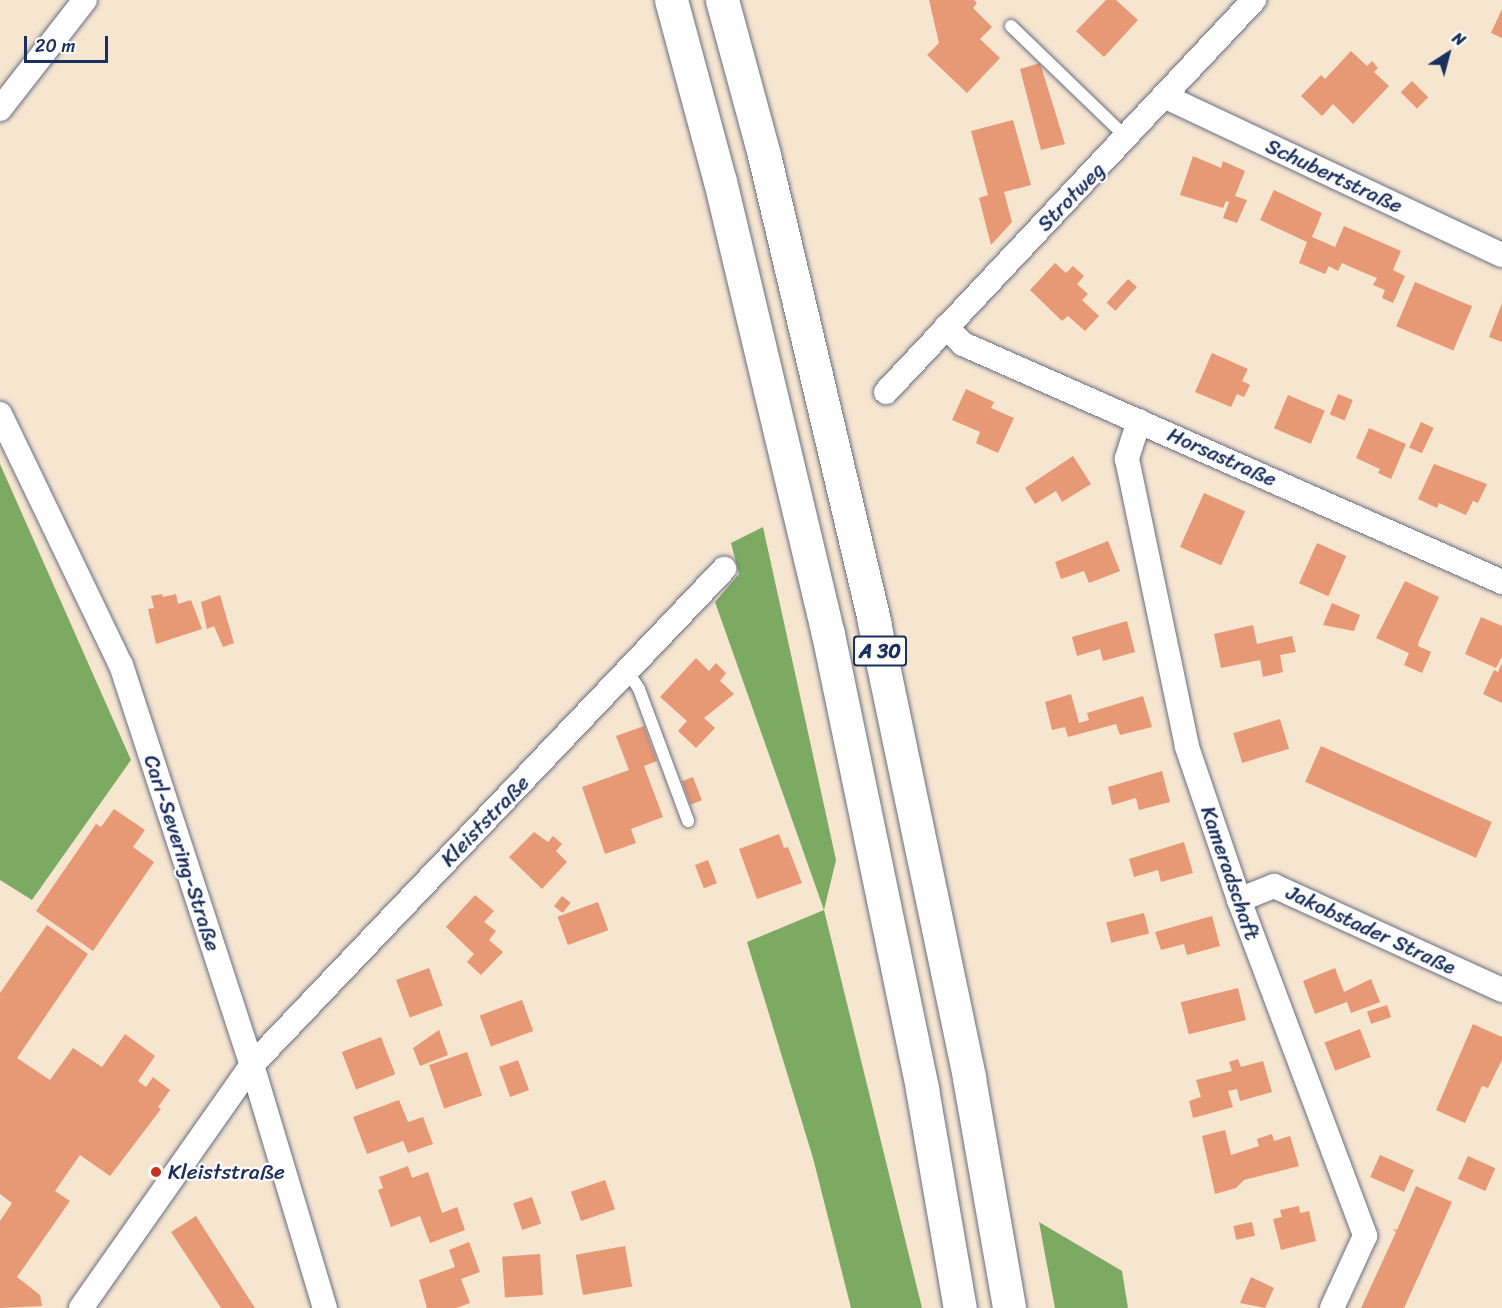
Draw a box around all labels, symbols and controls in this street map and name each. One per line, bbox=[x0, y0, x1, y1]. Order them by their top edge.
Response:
scale bar bbox=[27, 24, 111, 62]
north arrow bbox=[1418, 24, 1478, 84]
text: N bbox=[1446, 24, 1472, 54]
text: 20 m bbox=[35, 30, 75, 62]
street label: Schubertstraße bbox=[1262, 133, 1406, 219]
street label: Strotweg bbox=[1032, 157, 1110, 237]
street label: Horsastraße bbox=[1164, 422, 1280, 492]
road number: A 30 bbox=[853, 634, 907, 668]
street label: Carl-Severing-Straße bbox=[138, 752, 226, 954]
street label: Kleiststraße bbox=[435, 770, 535, 872]
street label: Kameradschaft bbox=[1195, 803, 1265, 943]
street label: Jakobstader Straße bbox=[1282, 880, 1460, 980]
place label: Kleiststraße bbox=[168, 1159, 285, 1185]
marker: Kleiststraße bbox=[149, 1165, 163, 1179]

